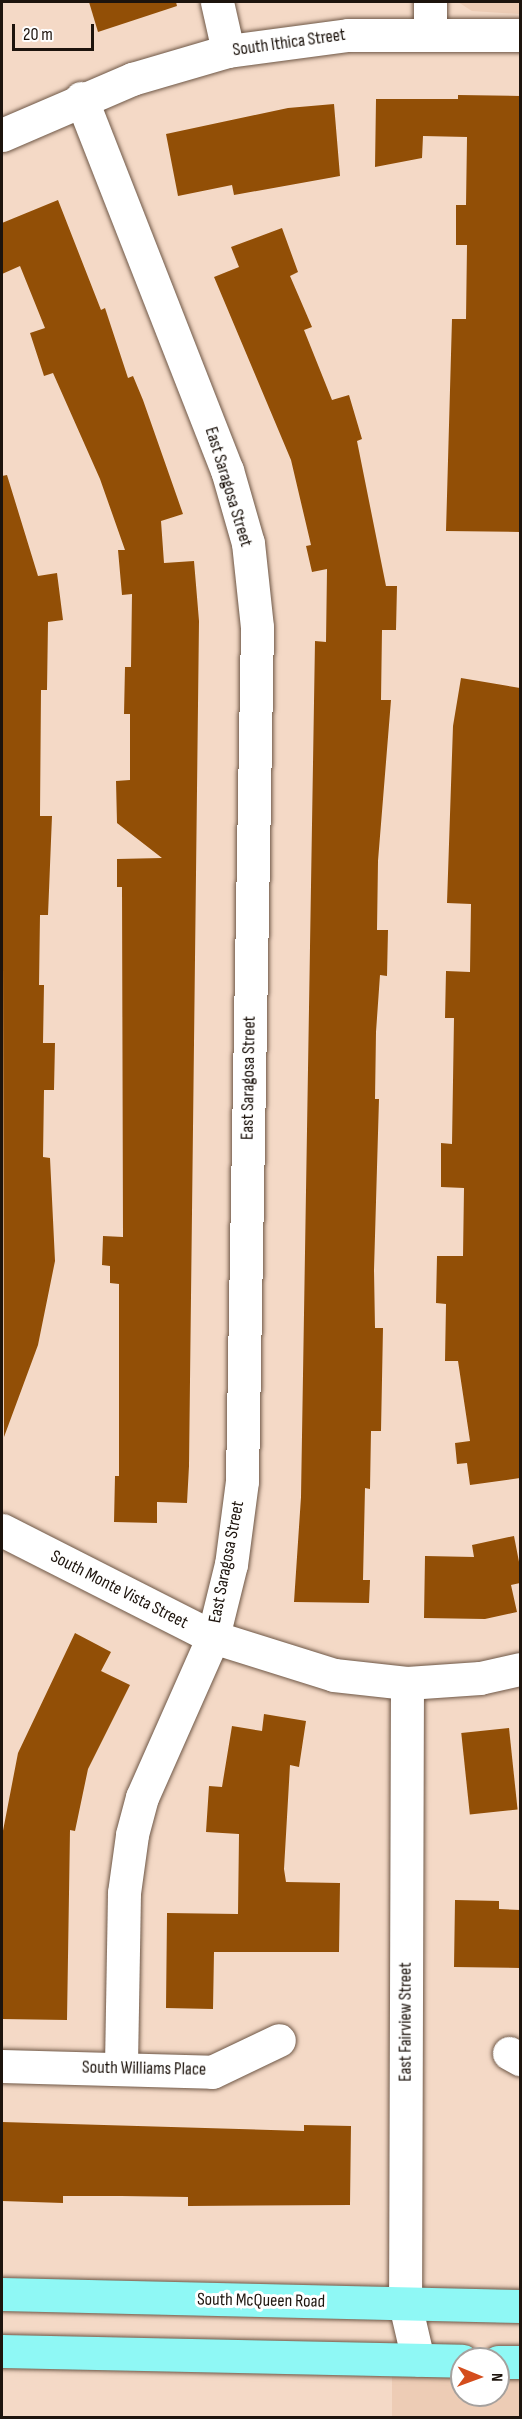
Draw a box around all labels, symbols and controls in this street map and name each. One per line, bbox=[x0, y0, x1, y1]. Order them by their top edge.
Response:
scale bar bbox=[15, 12, 98, 50]
text: 20 m bbox=[23, 24, 53, 45]
street label: South Ithica Street bbox=[231, 24, 347, 62]
street label: East Saragosa Street bbox=[200, 425, 256, 549]
street label: East Saragosa Street bbox=[237, 1016, 261, 1140]
street label: East Saragosa Street bbox=[205, 1499, 249, 1625]
street label: South Monte Vista Street bbox=[47, 1546, 191, 1634]
street label: East Fairview Street bbox=[395, 1962, 417, 2082]
street label: South Williams Place bbox=[82, 2057, 206, 2081]
street label: South McQueen Road bbox=[197, 2289, 325, 2313]
north arrow bbox=[450, 2347, 510, 2407]
text: N bbox=[487, 2373, 506, 2382]

